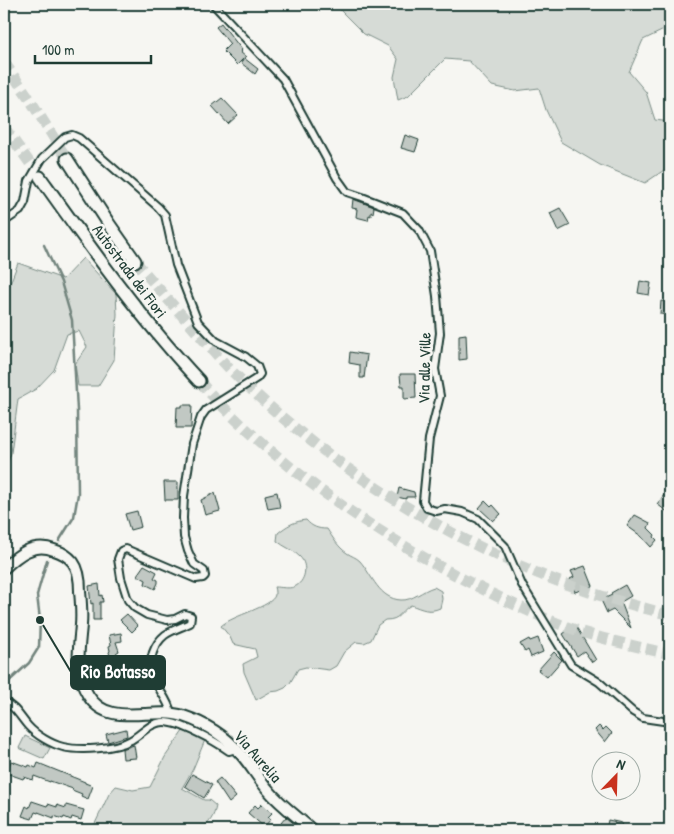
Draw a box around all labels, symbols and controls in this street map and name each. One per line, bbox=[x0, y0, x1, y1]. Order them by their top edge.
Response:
scale bar bbox=[35, 32, 151, 64]
text: 100 m bbox=[42, 39, 75, 60]
street label: Autostrada dei Fiori bbox=[87, 220, 173, 322]
street label: Via alle Ville bbox=[412, 331, 436, 404]
callout: Rio Botasso bbox=[71, 656, 165, 689]
text: Rio Botasso bbox=[81, 659, 156, 684]
street label: Via Aurelia bbox=[229, 725, 287, 787]
north arrow bbox=[592, 752, 642, 802]
text: N bbox=[614, 753, 629, 774]

